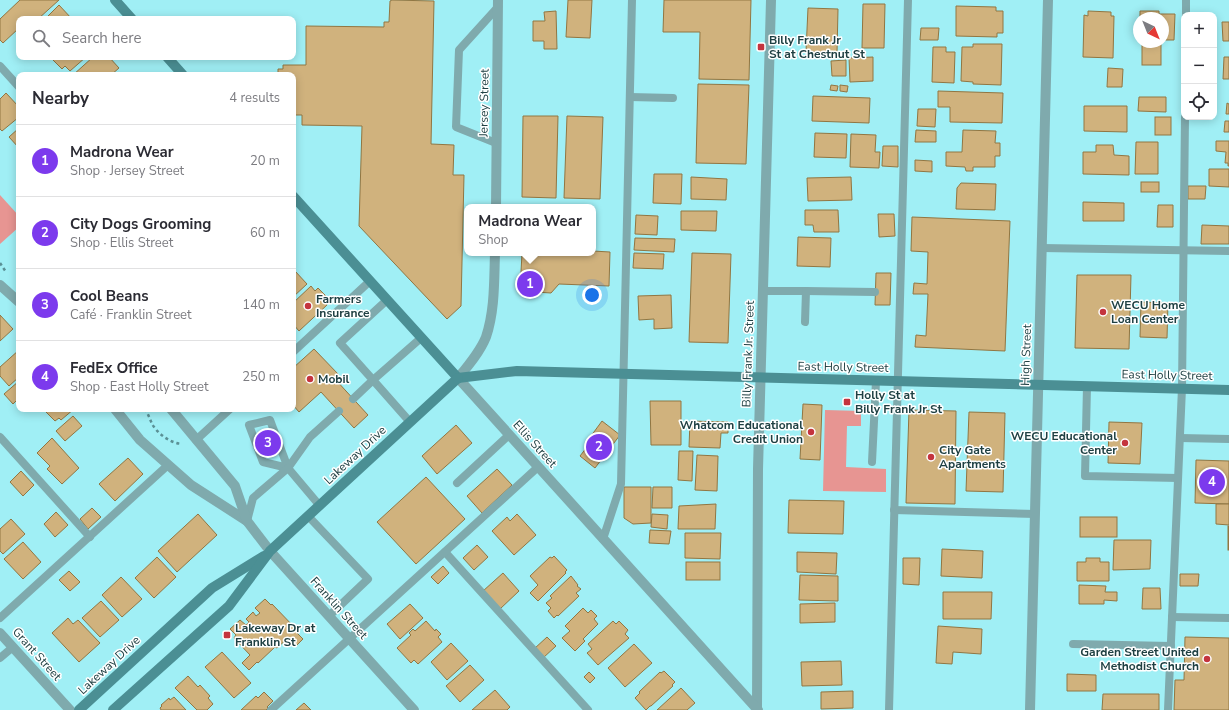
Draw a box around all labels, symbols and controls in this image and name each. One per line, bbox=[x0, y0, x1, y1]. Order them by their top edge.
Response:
north arrow bbox=[1133, 12, 1169, 48]
map controls bbox=[1181, 12, 1217, 120]
button: + bbox=[1181, 12, 1217, 48]
search box bbox=[16, 16, 296, 60]
icon: search bbox=[30, 27, 52, 49]
text: Search here bbox=[62, 28, 142, 48]
place label: Billy Frank Jr St at Chestnut St bbox=[769, 32, 865, 62]
marker: Billy Frank Jr St at Chestnut St bbox=[756, 42, 766, 52]
button: − bbox=[1181, 48, 1217, 84]
street label: Jersey Street bbox=[475, 68, 493, 138]
button: locate bbox=[1181, 84, 1217, 120]
text: Nearby bbox=[32, 87, 89, 110]
text: 4 results bbox=[229, 89, 280, 107]
text: Madrona Wear bbox=[70, 142, 174, 162]
text: 1 bbox=[41, 152, 49, 170]
text: 20 m bbox=[250, 152, 280, 170]
text: Shop · Jersey Street bbox=[70, 162, 184, 180]
popup bbox=[464, 204, 596, 256]
text: Madrona Wear bbox=[478, 211, 582, 231]
text: City Dogs Grooming bbox=[70, 214, 211, 234]
text: 2 bbox=[41, 224, 49, 242]
text: 60 m bbox=[250, 224, 280, 242]
text: Shop bbox=[478, 231, 508, 249]
text: Shop · Ellis Street bbox=[70, 234, 173, 252]
pin: 1 bbox=[517, 269, 543, 299]
your location bbox=[582, 285, 602, 305]
text: Cool Beans bbox=[70, 286, 149, 306]
place label: Farmers Insurance bbox=[316, 291, 370, 321]
text: 3 bbox=[41, 296, 49, 314]
text: 140 m bbox=[242, 296, 280, 314]
place label: WECU Home Loan Center bbox=[1111, 297, 1185, 327]
street label: Billy Frank Jr. Street bbox=[738, 300, 758, 408]
marker: Farmers Insurance bbox=[303, 301, 313, 311]
text: Café · Franklin Street bbox=[70, 306, 192, 324]
marker: WECU Home Loan Center bbox=[1098, 307, 1108, 317]
street label: High Street bbox=[1017, 323, 1035, 386]
text: FedEx Office bbox=[70, 358, 158, 378]
street label: East Holly Street bbox=[797, 358, 889, 376]
street label: East Holly Street bbox=[1121, 366, 1213, 384]
text: 4 bbox=[41, 368, 49, 386]
text: 250 m bbox=[242, 368, 280, 386]
place label: Mobil bbox=[318, 371, 350, 387]
marker: Mobil bbox=[305, 374, 315, 384]
text: Shop · East Holly Street bbox=[70, 378, 208, 396]
place label: Holly St at Billy Frank Jr St bbox=[855, 387, 943, 417]
marker: Holly St at Billy Frank Jr St bbox=[842, 397, 852, 407]
street label: Ellis Street bbox=[509, 417, 561, 472]
place label: Whatcom Educational Credit Union bbox=[680, 417, 803, 447]
street label: Lakeway Drive bbox=[321, 422, 389, 488]
marker: Whatcom Educational Credit Union bbox=[806, 427, 816, 437]
pin: 3 bbox=[255, 428, 281, 458]
place label: WECU Educational Center bbox=[1011, 428, 1117, 458]
pin: 2 bbox=[586, 432, 612, 462]
marker: WECU Educational Center bbox=[1120, 438, 1130, 448]
place label: City Gate Apartments bbox=[939, 442, 1006, 472]
marker: City Gate Apartments bbox=[926, 452, 936, 462]
pin: 4 bbox=[1199, 467, 1225, 497]
street label: Franklin Street bbox=[307, 573, 372, 643]
place label: Lakeway Dr at Franklin St bbox=[235, 620, 316, 650]
street label: Grant Street bbox=[9, 624, 66, 685]
marker: Lakeway Dr at Franklin St bbox=[222, 630, 232, 640]
street label: Lakeway Drive bbox=[75, 632, 143, 698]
place label: Garden Street United Methodist Church bbox=[1080, 644, 1199, 674]
marker: Garden Street United Methodist Church bbox=[1202, 654, 1212, 664]

